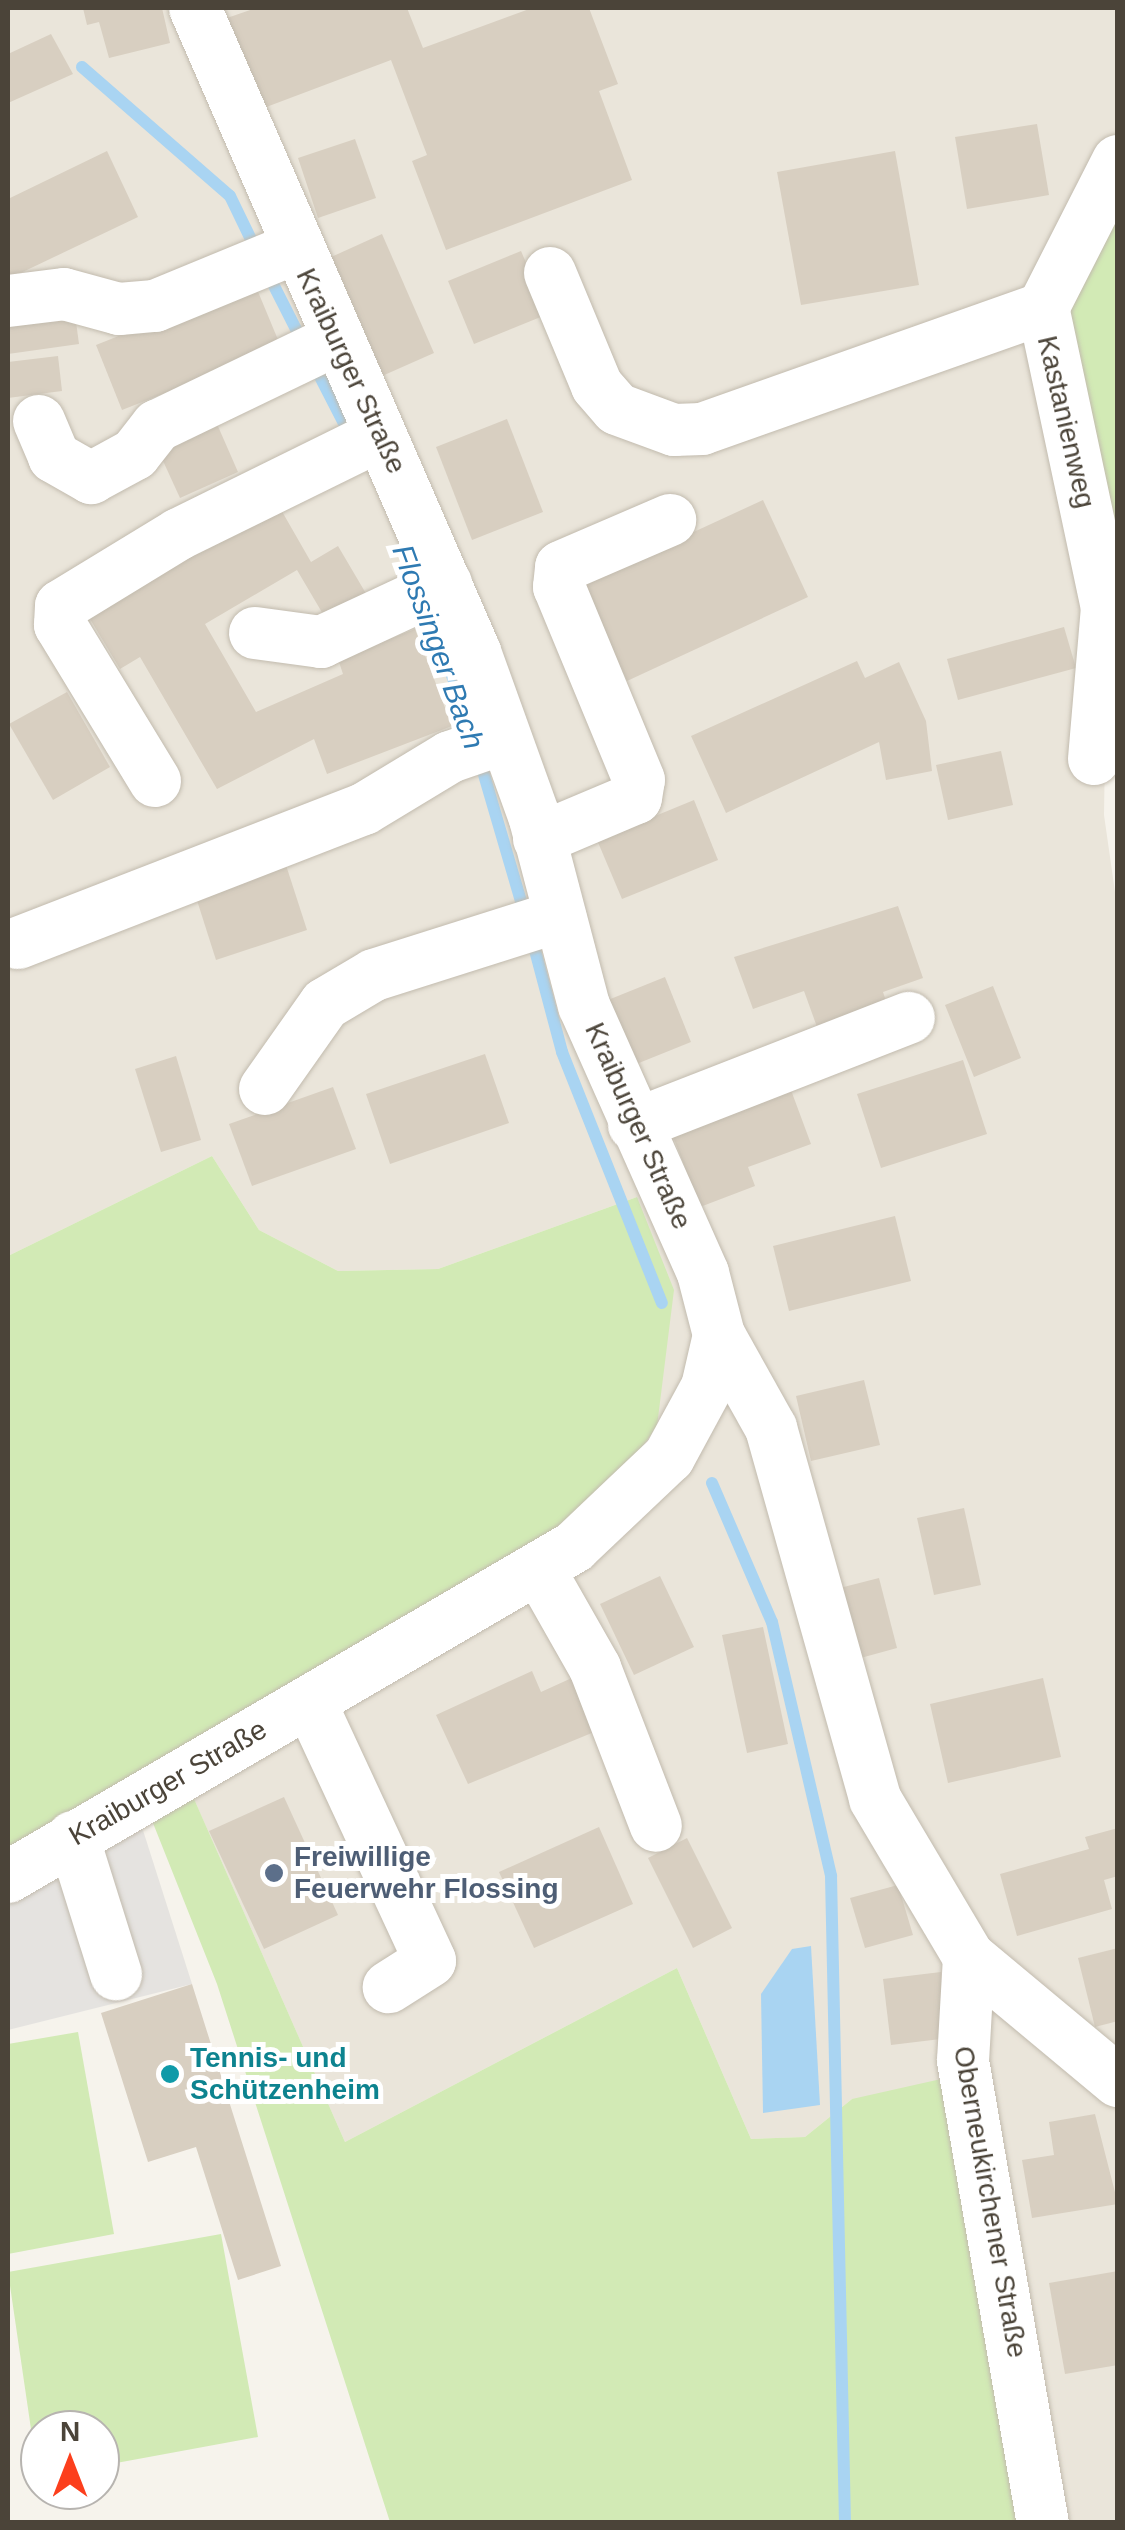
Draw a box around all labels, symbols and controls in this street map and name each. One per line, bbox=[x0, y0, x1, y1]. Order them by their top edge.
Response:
street label: Kraiburger Straße bbox=[289, 263, 413, 479]
street label: Kastanienweg bbox=[1030, 333, 1102, 511]
water label: Flossinger Bach bbox=[384, 540, 492, 754]
street label: Kraiburger Straße bbox=[577, 1018, 699, 1234]
street label: Kraiburger Straße bbox=[63, 1713, 273, 1853]
place label: Freiwillige Feuerwehr Flossing bbox=[294, 1840, 558, 1906]
marker: Freiwillige Feuerwehr Flossing bbox=[263, 1862, 285, 1884]
place label: Tennis- und Schützenheim bbox=[190, 2041, 380, 2107]
street label: Oberneukirchener Straße bbox=[946, 2044, 1034, 2360]
marker: Tennis- und Schützenheim bbox=[159, 2063, 181, 2085]
north arrow bbox=[20, 2410, 120, 2510]
text: N bbox=[60, 2416, 80, 2447]

